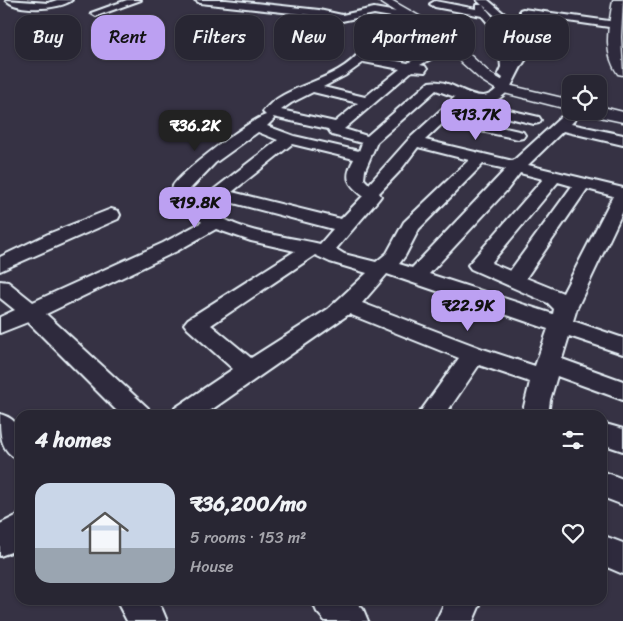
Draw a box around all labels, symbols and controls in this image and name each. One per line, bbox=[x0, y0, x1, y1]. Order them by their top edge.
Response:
chip: Buy bbox=[15, 15, 81, 60]
chip: Rent bbox=[91, 15, 165, 60]
chip: Filters bbox=[175, 15, 264, 60]
chip: New bbox=[274, 15, 344, 60]
chip: Apartment bbox=[354, 15, 475, 60]
chip: House bbox=[485, 15, 569, 60]
map controls bbox=[562, 75, 607, 120]
button: locate bbox=[562, 75, 607, 120]
pin: ₹13.7K bbox=[435, 98, 517, 141]
text: ₹13.7K bbox=[452, 100, 500, 129]
pin: ₹36.2K bbox=[154, 110, 236, 152]
text: ₹36.2K bbox=[170, 111, 220, 140]
pin: ₹19.8K bbox=[154, 186, 236, 229]
text: ₹19.8K bbox=[170, 188, 220, 217]
pin: ₹22.9K bbox=[427, 290, 509, 332]
text: ₹22.9K bbox=[442, 291, 494, 320]
text: 4 homes bbox=[35, 421, 111, 459]
icon: filters bbox=[559, 426, 587, 454]
text: ₹36,200/mo bbox=[190, 485, 307, 523]
icon: home bbox=[75, 503, 135, 563]
icon: heart bbox=[559, 519, 587, 547]
text: 5 rooms · 153 m² bbox=[190, 523, 306, 552]
text: House bbox=[190, 552, 233, 581]

